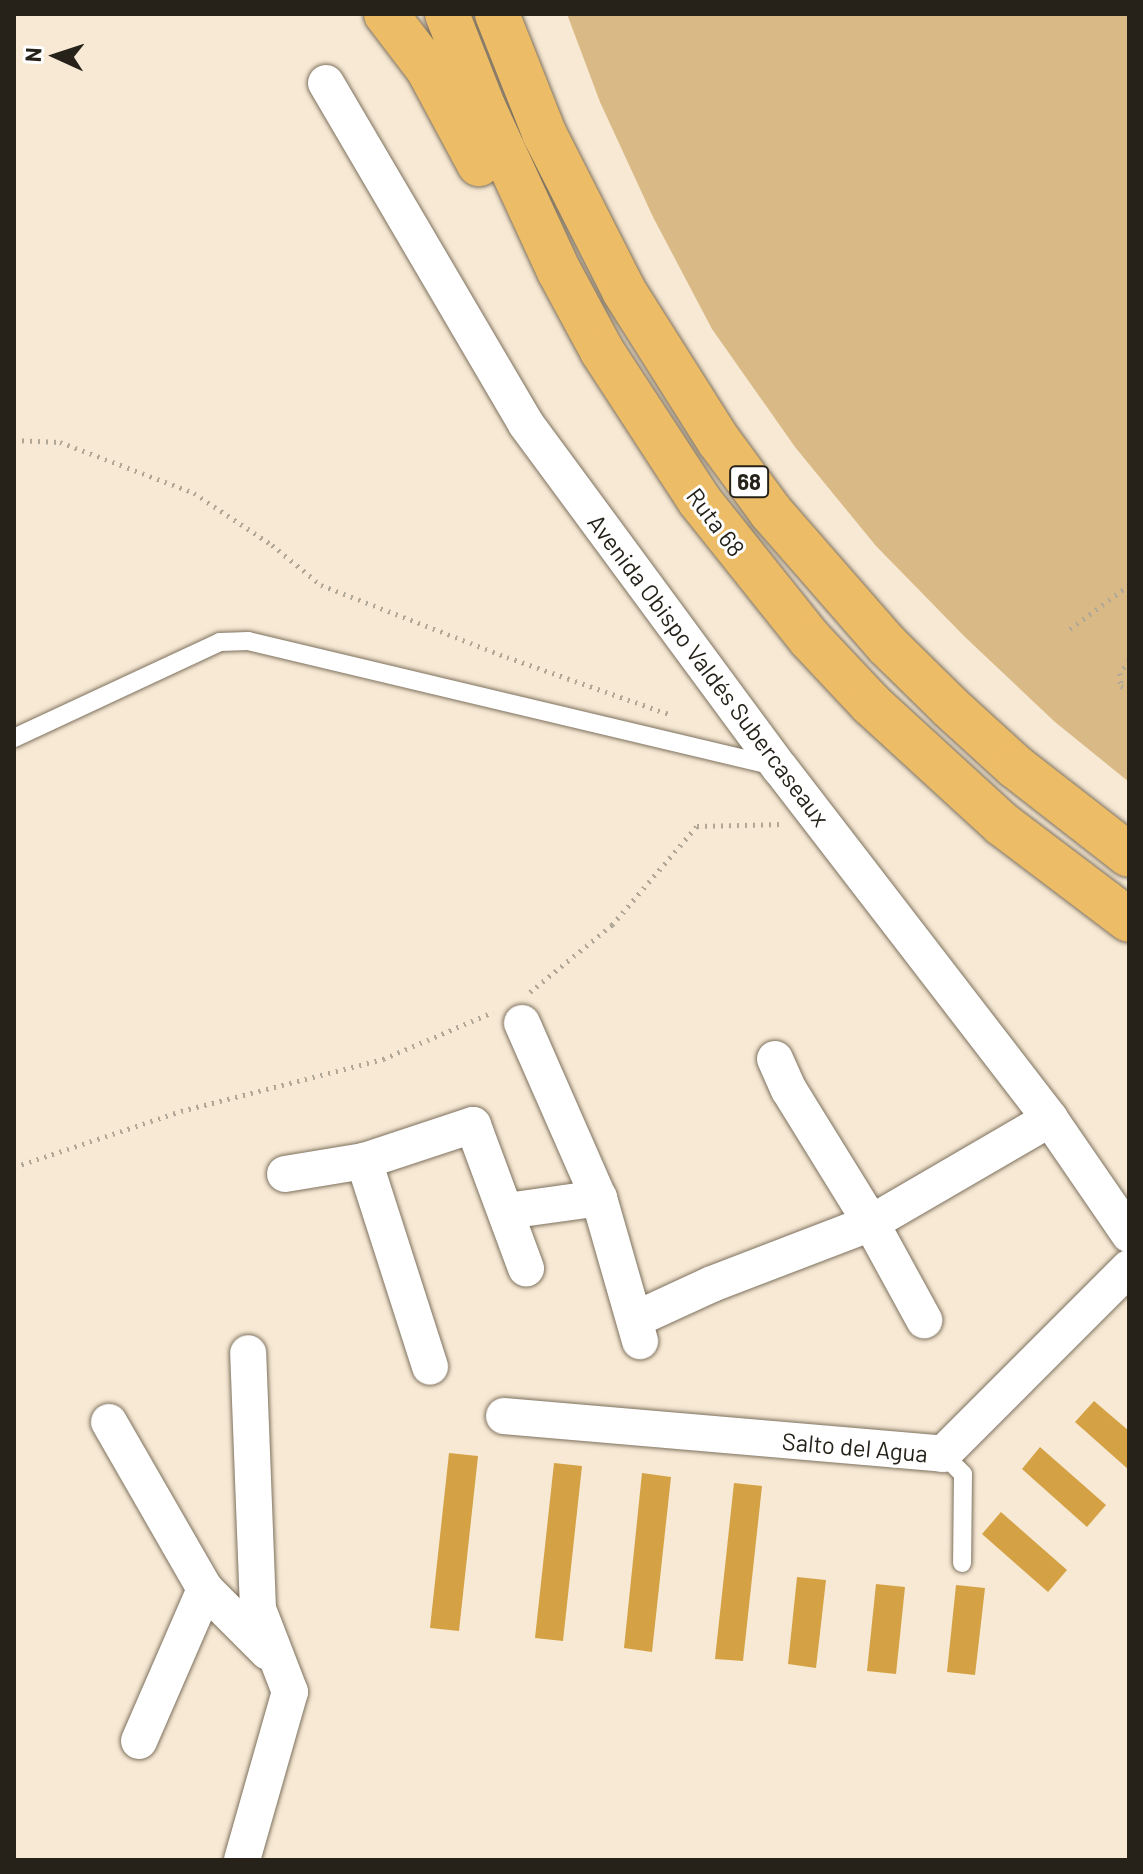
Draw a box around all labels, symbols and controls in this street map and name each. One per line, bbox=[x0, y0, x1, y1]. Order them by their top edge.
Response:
north arrow bbox=[16, 16, 96, 96]
text: N bbox=[19, 47, 45, 63]
road number: 68 bbox=[729, 464, 769, 500]
street label: Ruta 68 bbox=[681, 482, 751, 562]
street label: Avenida Obispo Valdés Subercaseaux bbox=[582, 508, 836, 832]
street label: Salto del Agua bbox=[781, 1426, 929, 1468]

